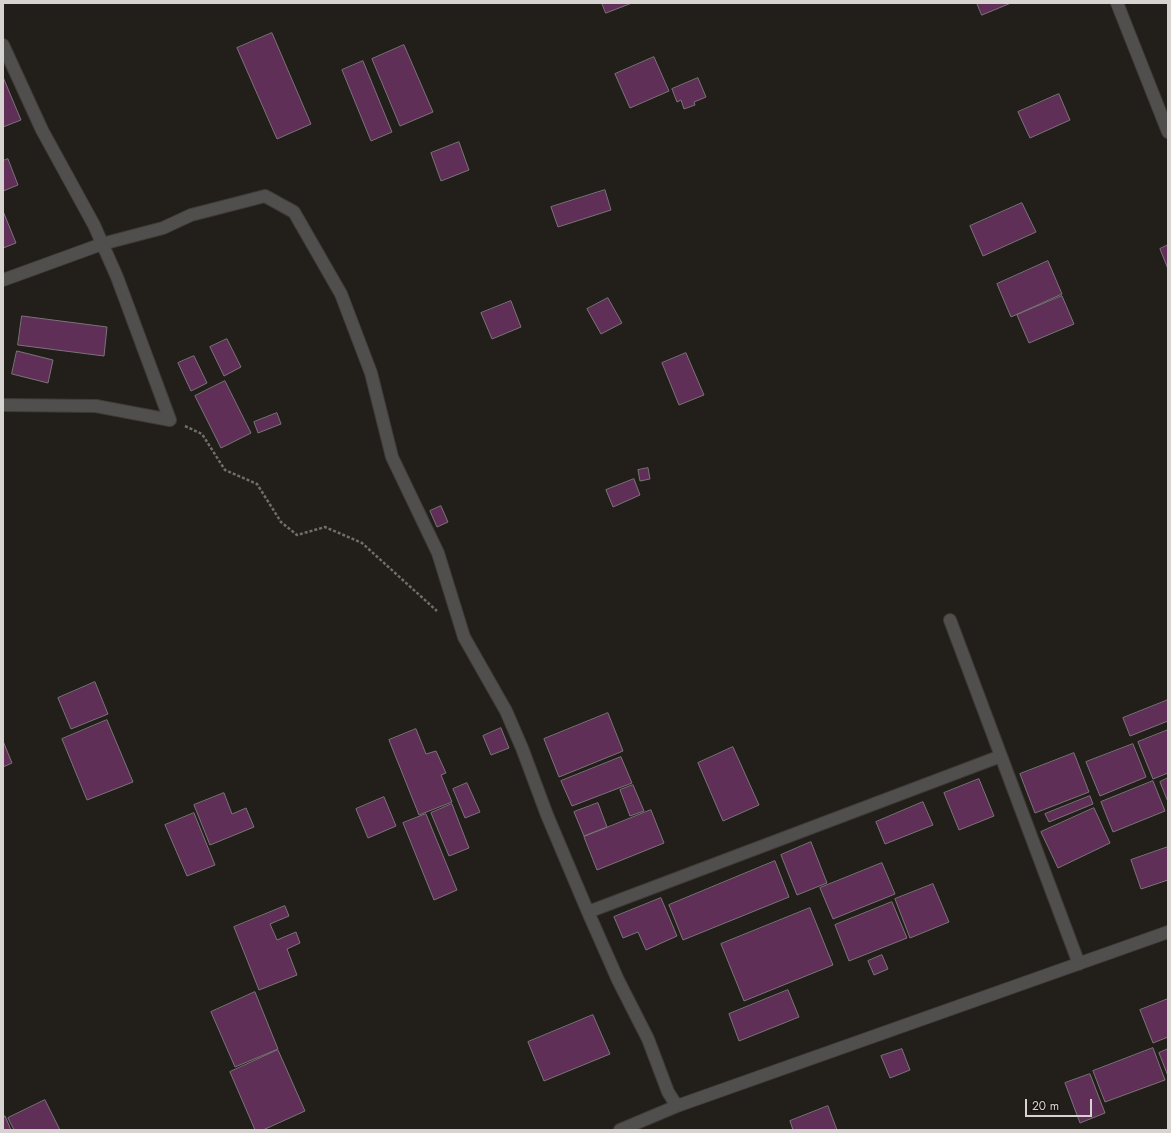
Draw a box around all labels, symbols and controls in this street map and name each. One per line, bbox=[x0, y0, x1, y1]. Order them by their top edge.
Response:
scale bar bbox=[1027, 1091, 1094, 1117]
text: 20 m bbox=[1032, 1097, 1059, 1115]

